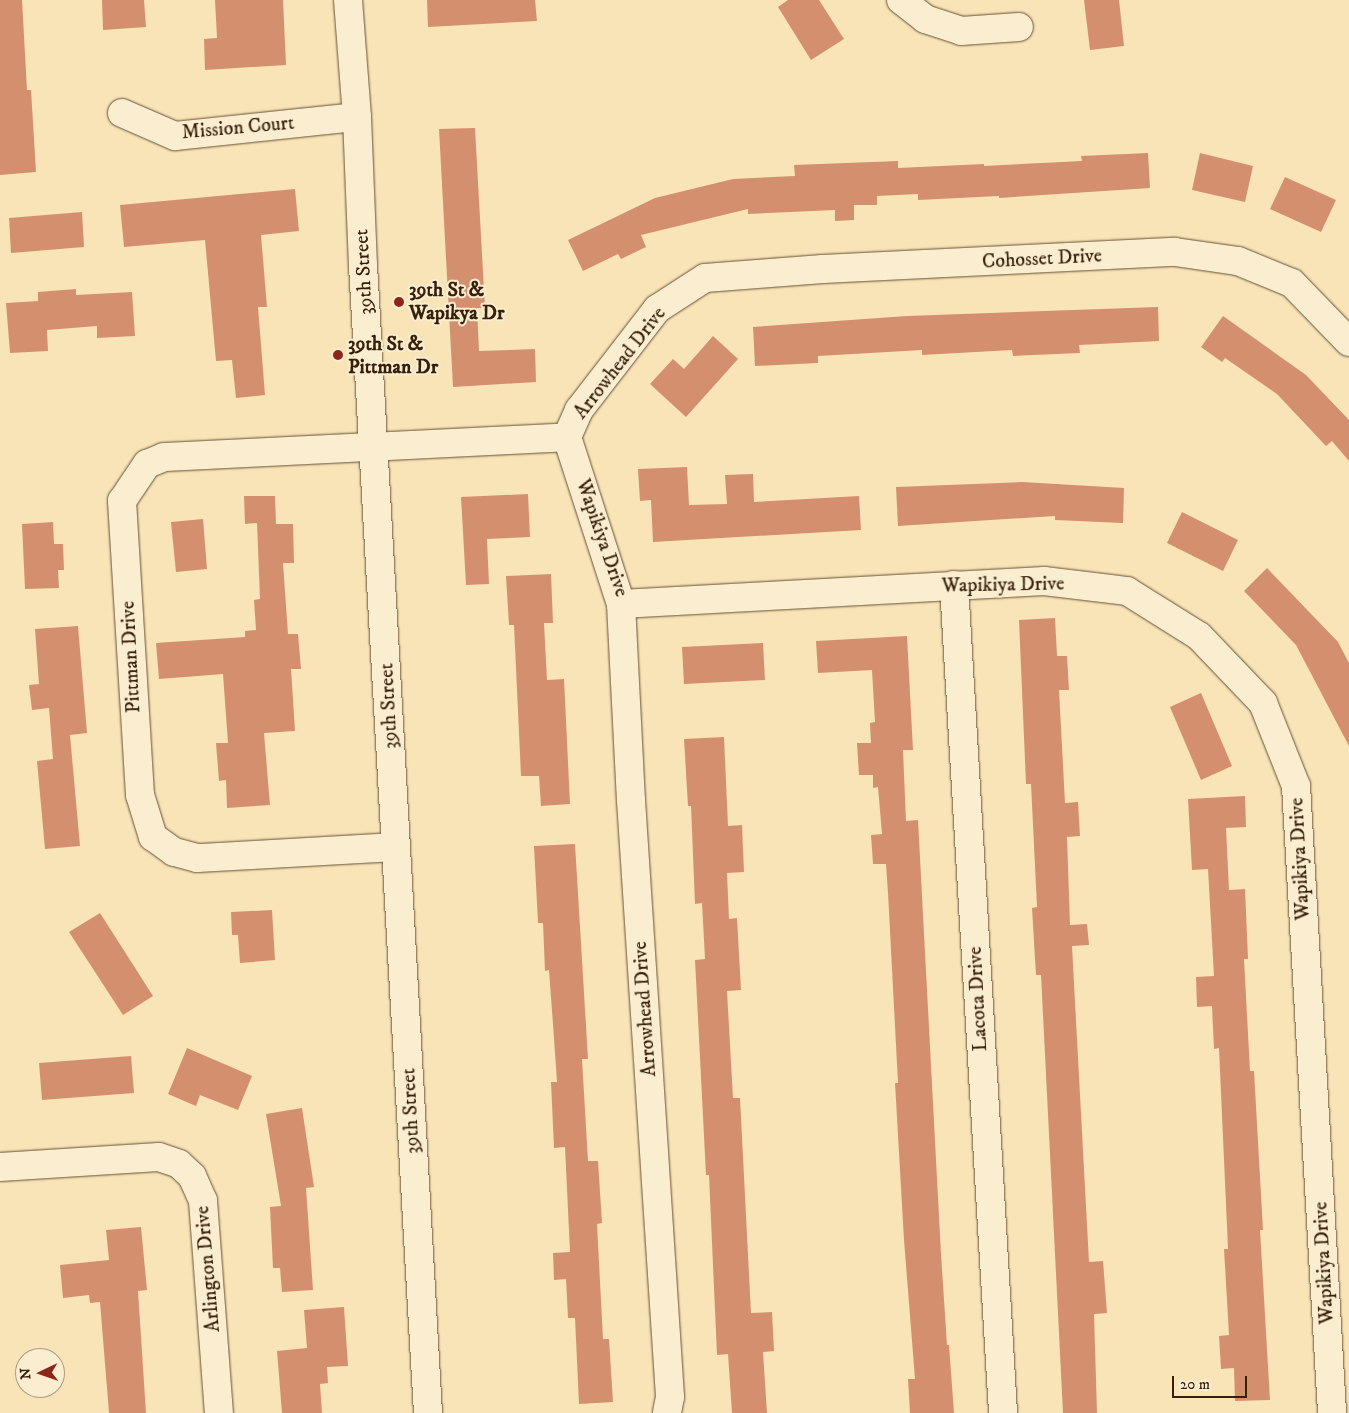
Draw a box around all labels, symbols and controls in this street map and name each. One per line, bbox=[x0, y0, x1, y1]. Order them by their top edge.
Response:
street label: Mission Court bbox=[181, 111, 295, 145]
street label: 39th Street bbox=[350, 228, 378, 316]
street label: Cohosset Drive bbox=[981, 244, 1103, 274]
place label: 39th St & Wapikya Dr bbox=[409, 278, 504, 325]
marker: 39th St & Wapikya Dr bbox=[393, 296, 405, 308]
street label: Arrowhead Drive bbox=[569, 302, 671, 424]
place label: 39th St & Pittman Dr bbox=[348, 332, 438, 379]
marker: 39th St & Pittman Dr bbox=[332, 349, 344, 361]
street label: Wapikiya Drive bbox=[571, 476, 633, 600]
street label: Wapikiya Drive bbox=[941, 572, 1065, 598]
street label: Pittman Drive bbox=[116, 600, 146, 714]
street label: 39th Street bbox=[375, 662, 403, 750]
street label: Wapikiya Drive bbox=[1285, 797, 1315, 921]
street label: Arrowhead Drive bbox=[628, 940, 662, 1078]
street label: Lacota Drive bbox=[963, 946, 993, 1052]
street label: 39th Street bbox=[397, 1067, 425, 1155]
street label: Wapikiya Drive bbox=[1309, 1201, 1339, 1325]
street label: Arlington Drive bbox=[191, 1205, 225, 1333]
north arrow bbox=[15, 1348, 65, 1398]
scale bar bbox=[1174, 1366, 1249, 1398]
text: N bbox=[17, 1368, 35, 1380]
text: 20 m bbox=[1180, 1375, 1210, 1394]

